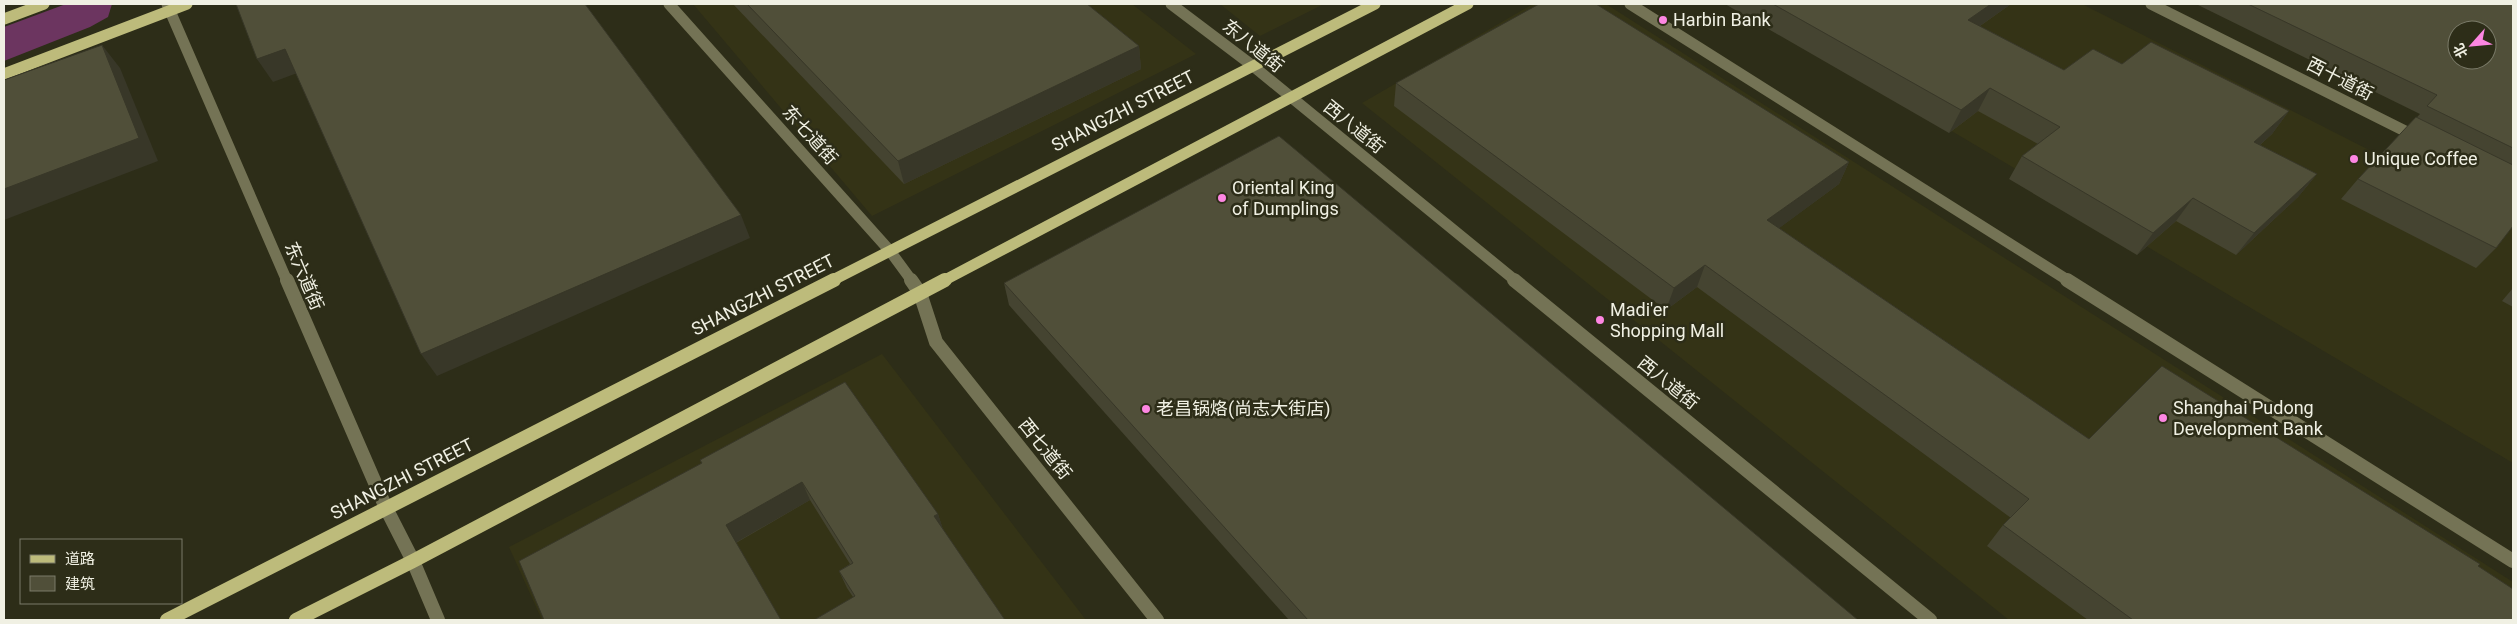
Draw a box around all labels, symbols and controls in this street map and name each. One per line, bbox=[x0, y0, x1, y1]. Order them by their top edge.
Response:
place label: Harbin Bank bbox=[1673, 9, 1772, 30]
marker: Harbin Bank bbox=[1657, 14, 1669, 26]
street label: 东八道街 bbox=[1219, 15, 1288, 76]
north arrow bbox=[2447, 20, 2497, 70]
text: 北 bbox=[2450, 41, 2471, 61]
street label: 西十道街 bbox=[2303, 53, 2377, 104]
street label: SHANGZHI STREET bbox=[1048, 65, 1198, 156]
street label: 西八道街 bbox=[1320, 96, 1389, 157]
street label: 东七道街 bbox=[778, 101, 842, 168]
place label: Unique Coffee bbox=[2364, 148, 2478, 169]
marker: Unique Coffee bbox=[2348, 153, 2360, 165]
place label: Oriental King of Dumplings bbox=[1232, 177, 1339, 219]
marker: Oriental King of Dumplings bbox=[1216, 192, 1228, 204]
street label: 东六道街 bbox=[281, 239, 328, 313]
street label: SHANGZHI STREET bbox=[688, 249, 838, 340]
place label: Madi'er Shopping Mall bbox=[1610, 299, 1724, 341]
marker: Madi'er Shopping Mall bbox=[1594, 314, 1606, 326]
street label: 西八道街 bbox=[1634, 352, 1703, 413]
place label: Shanghai Pudong Development Bank bbox=[2173, 397, 2324, 439]
place label: 老昌锅烙(尚志大街店) bbox=[1156, 398, 1330, 420]
marker: 老昌锅烙(尚志大街店) bbox=[1140, 403, 1152, 415]
marker: Shanghai Pudong Development Bank bbox=[2157, 412, 2169, 424]
street label: 西七道街 bbox=[1015, 414, 1076, 483]
street label: SHANGZHI STREET bbox=[327, 433, 477, 524]
legend bbox=[20, 539, 182, 604]
text: 道路 bbox=[65, 550, 95, 568]
text: 建筑 bbox=[65, 575, 95, 593]

